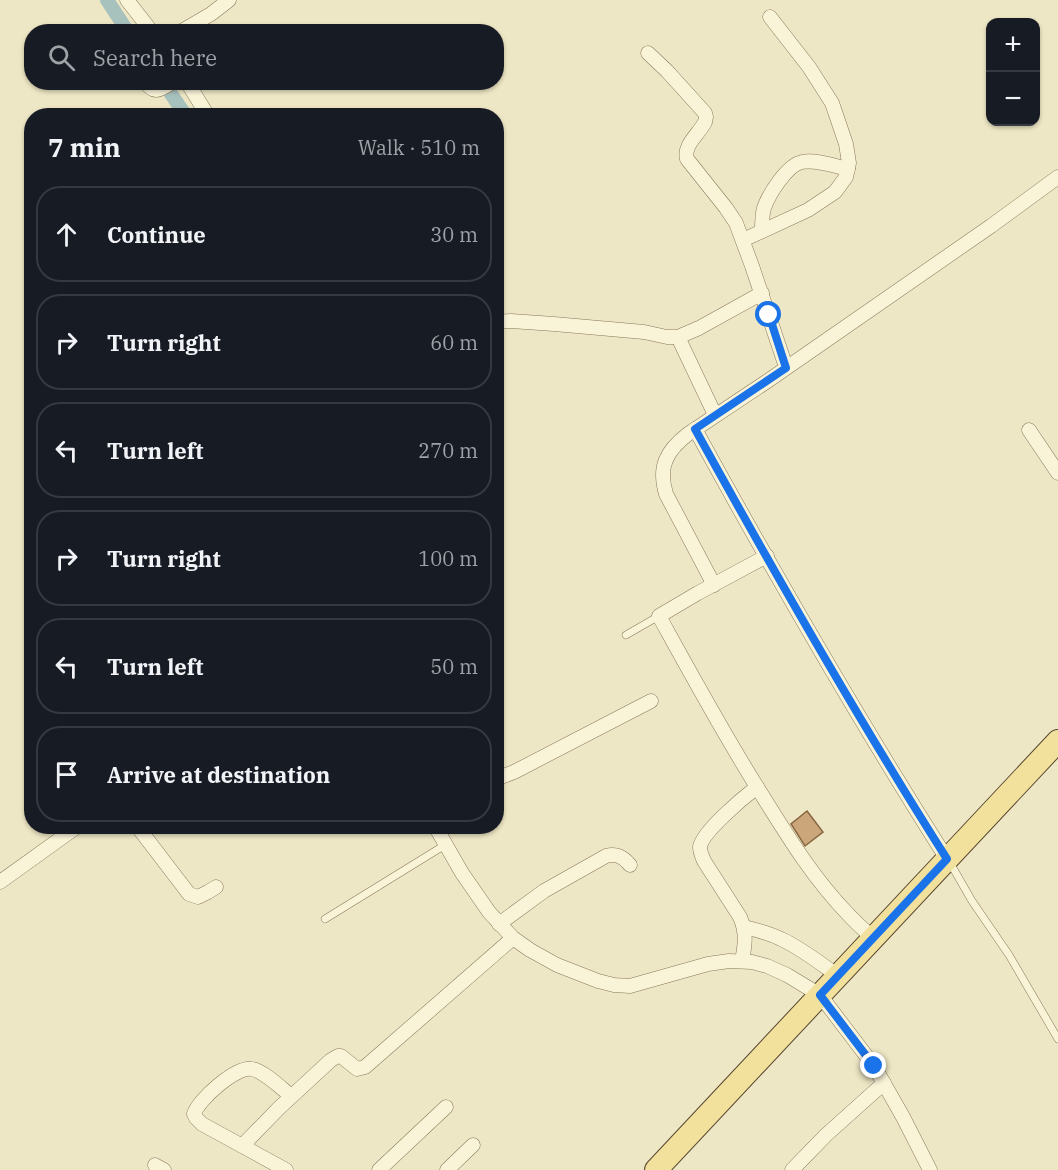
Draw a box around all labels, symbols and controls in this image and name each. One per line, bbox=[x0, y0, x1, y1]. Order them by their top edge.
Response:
map controls bbox=[986, 18, 1040, 126]
button: + bbox=[986, 18, 1040, 72]
search box bbox=[24, 24, 504, 90]
icon: search bbox=[45, 41, 78, 74]
text: Search here bbox=[93, 43, 217, 72]
button: − bbox=[986, 72, 1040, 126]
text: 7 min bbox=[48, 130, 121, 164]
text: Walk · 510 m bbox=[358, 134, 480, 161]
icon: ahead bbox=[50, 218, 83, 251]
text: Continue bbox=[107, 220, 206, 249]
text: 30 m bbox=[430, 221, 478, 248]
route start bbox=[755, 301, 781, 327]
icon: right bbox=[50, 326, 83, 359]
text: Turn right bbox=[107, 328, 221, 357]
text: 60 m bbox=[430, 329, 478, 356]
icon: left bbox=[50, 434, 83, 467]
text: Turn left bbox=[107, 436, 203, 465]
text: 270 m bbox=[418, 437, 478, 464]
icon: right bbox=[50, 542, 83, 575]
text: Turn right bbox=[107, 544, 221, 573]
text: 100 m bbox=[418, 545, 478, 572]
icon: left bbox=[50, 650, 83, 683]
text: Turn left bbox=[107, 652, 203, 681]
text: 50 m bbox=[430, 653, 478, 680]
icon: arrive bbox=[50, 758, 83, 791]
text: Arrive at destination bbox=[107, 760, 330, 789]
route end bbox=[860, 1052, 886, 1078]

